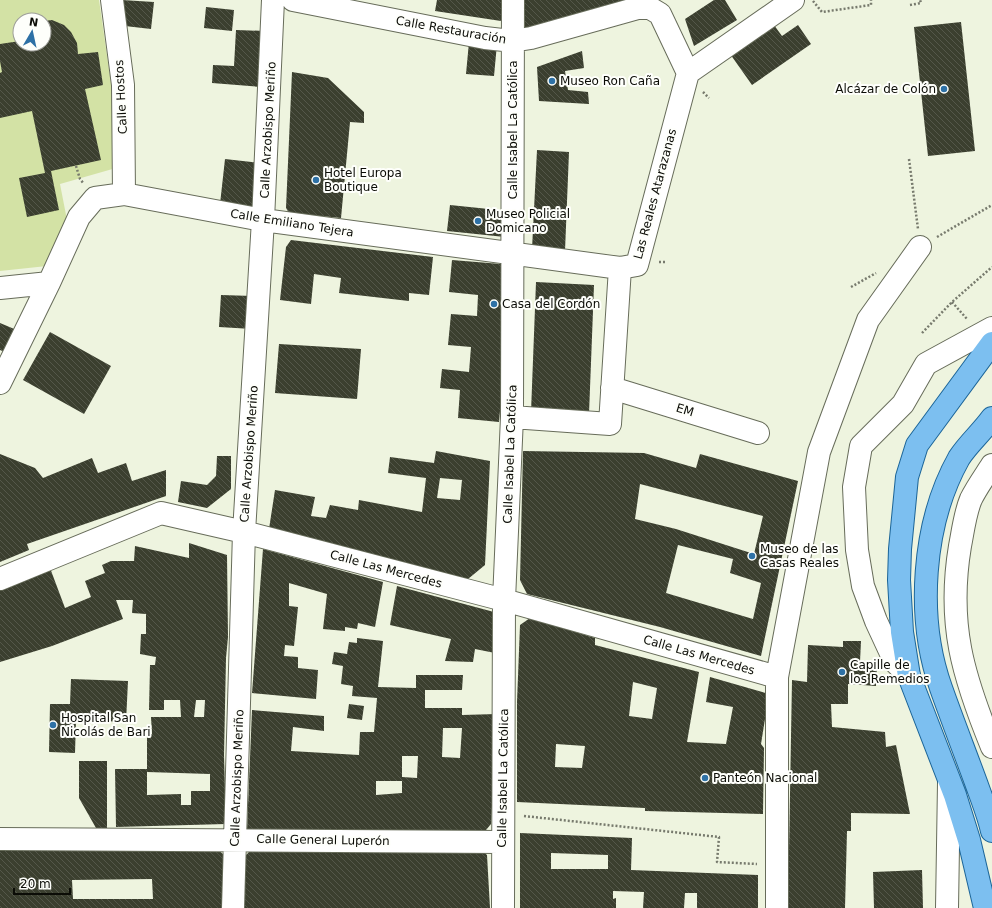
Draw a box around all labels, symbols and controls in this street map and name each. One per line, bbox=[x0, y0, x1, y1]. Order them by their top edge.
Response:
north arrow bbox=[12, 12, 52, 52]
street label: Calle Restauración bbox=[395, 13, 507, 47]
text: N bbox=[28, 15, 39, 30]
street label: Calle Hostos bbox=[112, 59, 130, 135]
street label: Calle Isabel La Católica bbox=[506, 60, 520, 200]
street label: Calle Arzobispo Meriño bbox=[257, 61, 279, 199]
place label: Museo Ron Caña bbox=[560, 74, 660, 88]
marker: Museo Ron Caña bbox=[547, 76, 557, 86]
place label: Alcázar de Colón bbox=[835, 82, 936, 96]
marker: Alcázar de Colón bbox=[939, 84, 949, 94]
street label: Las Reales Atarazanas bbox=[631, 127, 679, 261]
place label: Hotel Europa Boutique bbox=[324, 166, 402, 194]
marker: Hotel Europa Boutique bbox=[311, 175, 321, 185]
street label: Calle Emiliano Tejera bbox=[229, 206, 355, 240]
place label: Museo Policial Domicano bbox=[486, 207, 570, 235]
marker: Museo Policial Domicano bbox=[473, 216, 483, 226]
place label: Casa del Cordón bbox=[502, 297, 600, 311]
marker: Casa del Cordón bbox=[489, 299, 499, 309]
street label: Calle Isabel La Católica bbox=[501, 384, 519, 524]
street label: Calle Arzobispo Meriño bbox=[237, 385, 261, 523]
street label: EM bbox=[674, 401, 696, 419]
place label: Museo de las Casas Reales bbox=[760, 542, 839, 570]
street label: Calle Las Mercedes bbox=[328, 547, 444, 591]
marker: Museo de las Casas Reales bbox=[747, 551, 757, 561]
street label: Calle Las Mercedes bbox=[642, 632, 756, 678]
place label: Capille de los Remedios bbox=[850, 658, 930, 686]
marker: Capille de los Remedios bbox=[837, 667, 847, 677]
street label: Calle Isabel La Católica bbox=[495, 708, 511, 848]
street label: Calle Arzobispo Meriño bbox=[228, 709, 246, 847]
place label: Hospital San Nicolás de Bari bbox=[61, 711, 151, 739]
marker: Hospital San Nicolás de Bari bbox=[48, 720, 58, 730]
place label: Panteón Nacional bbox=[713, 771, 817, 785]
marker: Panteón Nacional bbox=[700, 773, 710, 783]
street label: Calle General Luperón bbox=[256, 832, 390, 848]
scale bar bbox=[14, 870, 70, 896]
text: 20 m bbox=[20, 877, 51, 891]

